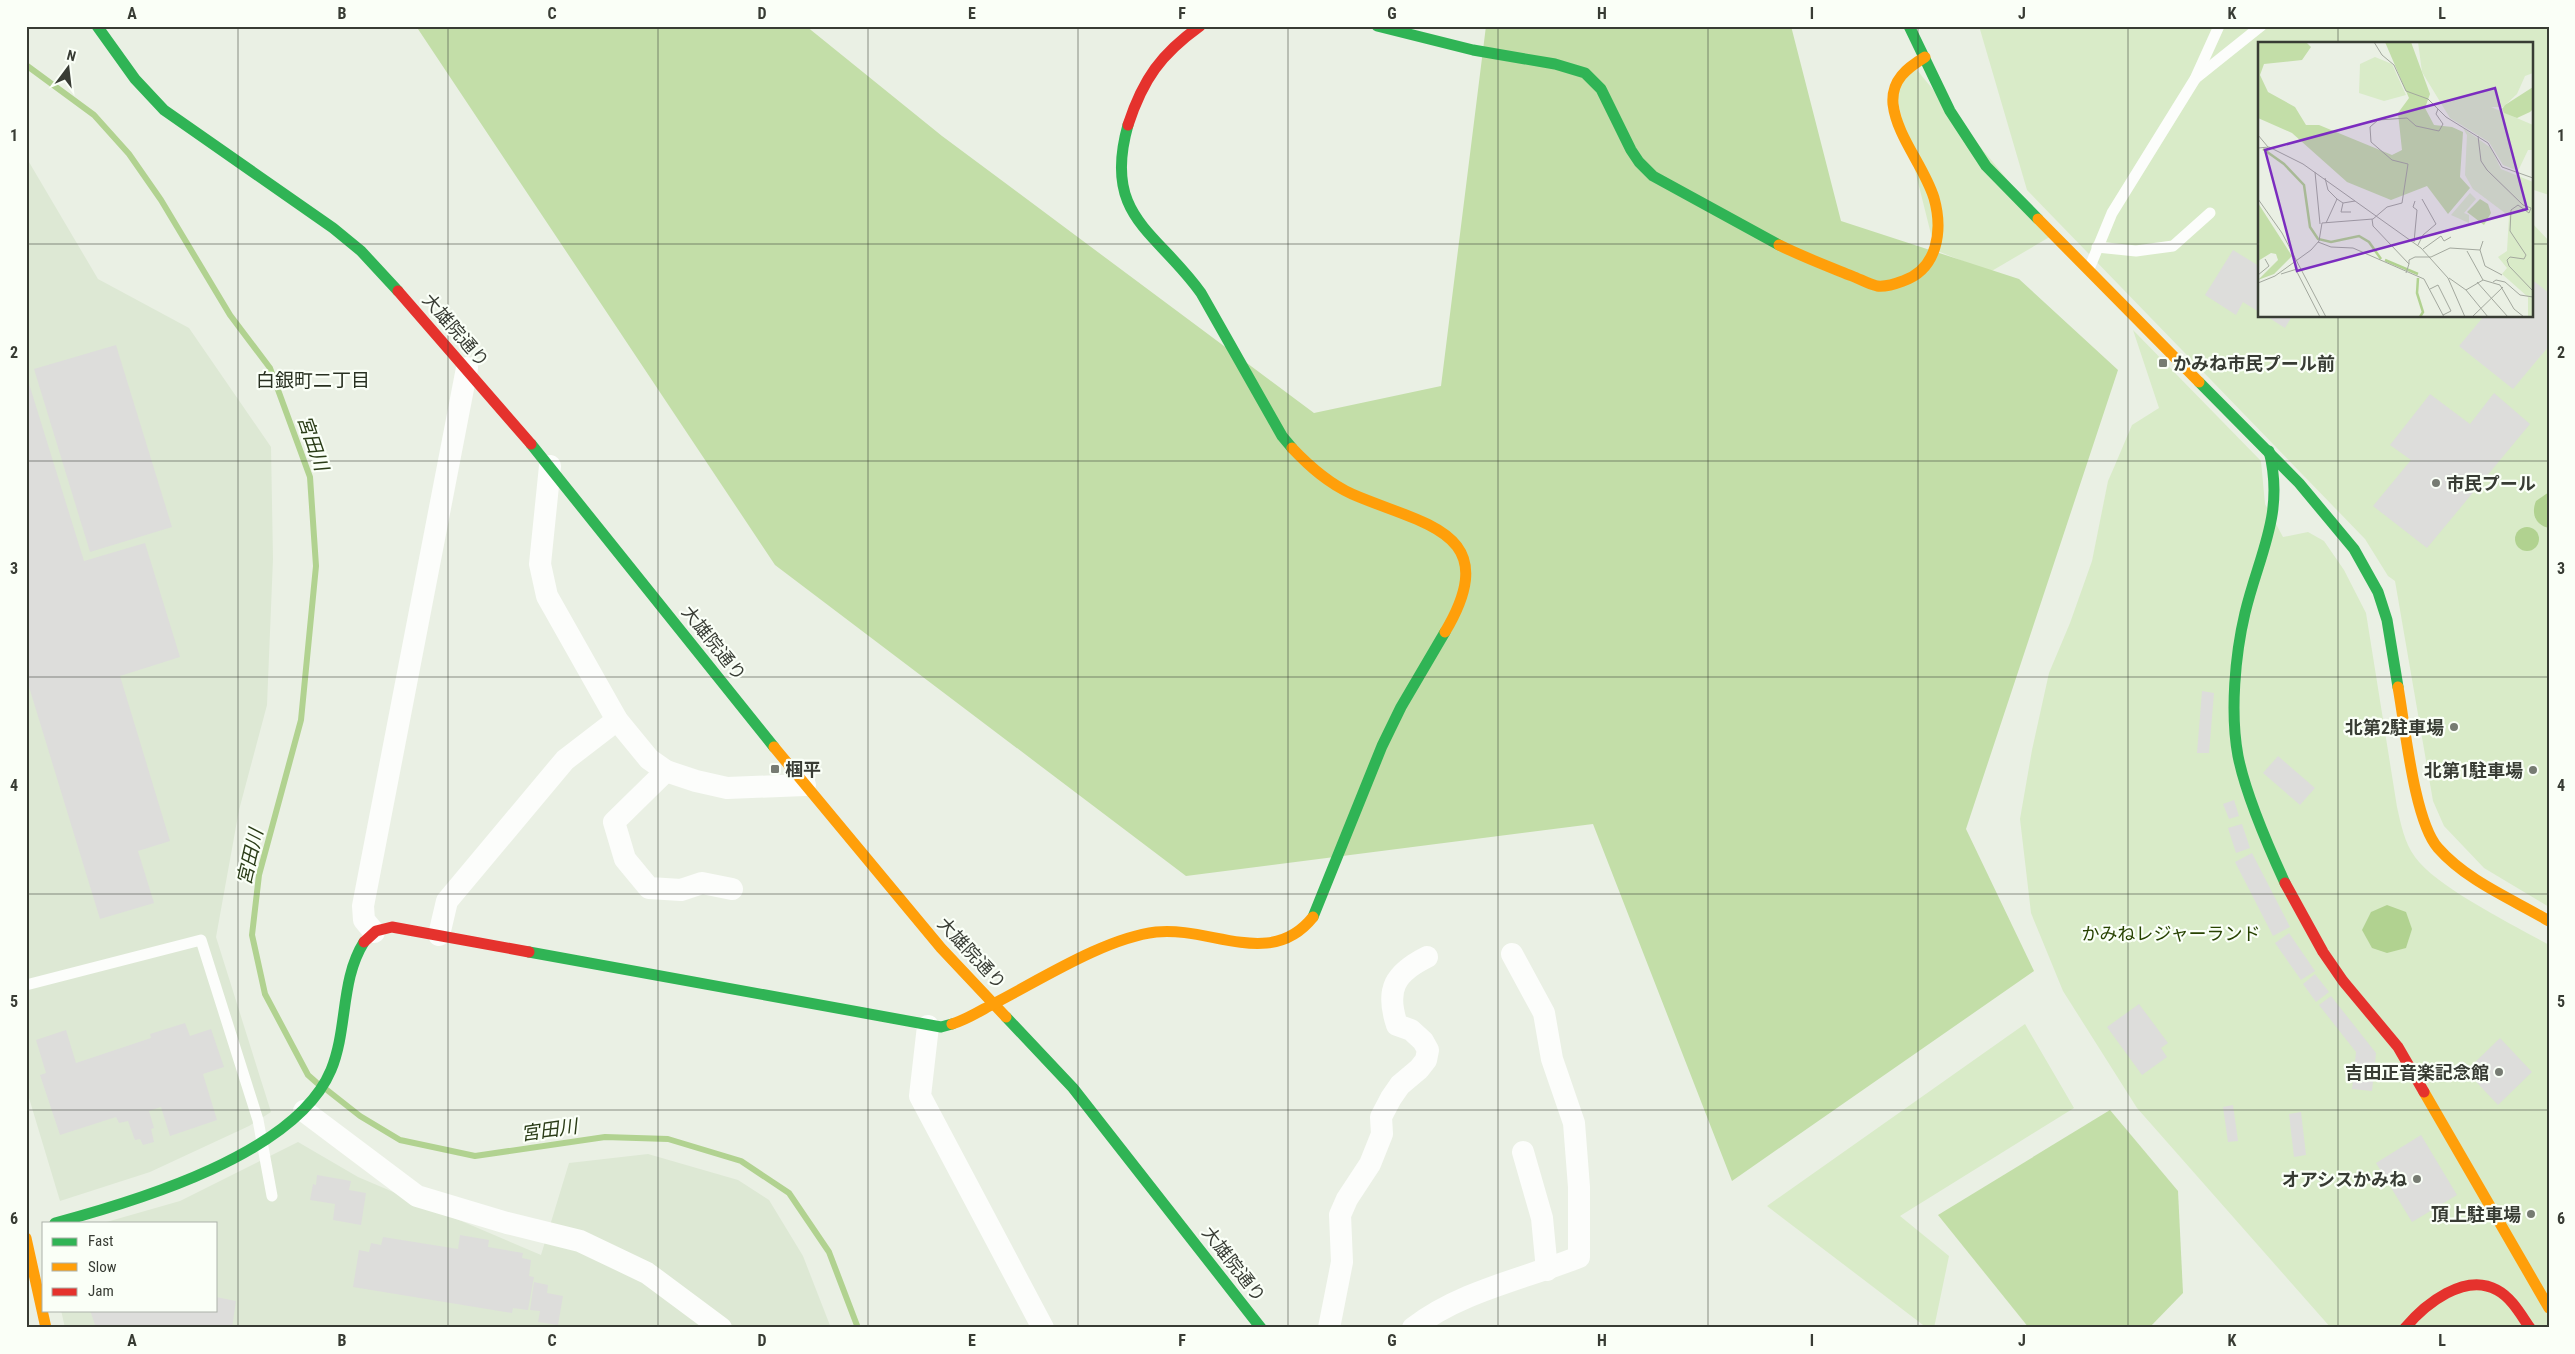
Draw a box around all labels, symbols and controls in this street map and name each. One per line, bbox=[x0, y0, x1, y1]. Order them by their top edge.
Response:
text: A bbox=[127, 4, 137, 23]
text: B bbox=[338, 4, 347, 23]
text: C bbox=[547, 4, 557, 23]
text: D bbox=[757, 4, 767, 23]
text: E bbox=[968, 4, 976, 23]
text: F bbox=[1178, 4, 1186, 23]
text: G bbox=[1387, 4, 1397, 23]
text: H bbox=[1597, 4, 1607, 23]
text: I bbox=[1810, 4, 1814, 23]
text: J bbox=[2018, 4, 2026, 23]
text: K bbox=[2228, 4, 2237, 23]
text: L bbox=[2438, 4, 2446, 23]
north arrow bbox=[42, 42, 92, 92]
inset map bbox=[2258, 42, 2532, 318]
text: N bbox=[65, 47, 78, 64]
text: 1 bbox=[10, 126, 18, 145]
text: 1 bbox=[2557, 126, 2565, 145]
street label: 大雄院通り bbox=[419, 289, 493, 371]
text: 2 bbox=[10, 343, 18, 362]
text: 2 bbox=[2557, 343, 2565, 362]
place label: かみね市民プール前 bbox=[2173, 353, 2335, 374]
marker: かみね市民プール前 bbox=[2157, 357, 2169, 369]
district label: 白銀町二丁目 bbox=[256, 369, 370, 392]
water label: 宮田川 bbox=[293, 412, 334, 476]
place label: 市民プール bbox=[2446, 473, 2536, 494]
marker: 市民プール bbox=[2430, 477, 2442, 489]
text: 3 bbox=[10, 559, 18, 578]
text: 3 bbox=[2557, 559, 2565, 578]
street label: 大雄院通り bbox=[678, 601, 750, 685]
place label: 北第2駐車場 bbox=[2345, 717, 2444, 738]
marker: 北第2駐車場 bbox=[2448, 721, 2460, 733]
place label: 椢平 bbox=[785, 759, 821, 780]
place label: 北第1駐車場 bbox=[2424, 760, 2523, 781]
marker: 椢平 bbox=[769, 763, 781, 775]
marker: 北第1駐車場 bbox=[2527, 764, 2539, 776]
text: 4 bbox=[10, 776, 18, 795]
text: 4 bbox=[2557, 776, 2565, 795]
water label: 宮田川 bbox=[232, 825, 268, 887]
street label: 大雄院通り bbox=[934, 913, 1010, 993]
park label: かみねレジャーランド bbox=[2081, 923, 2261, 944]
text: 5 bbox=[10, 992, 18, 1011]
text: 5 bbox=[2557, 992, 2565, 1011]
place label: 吉田正音楽記念館 bbox=[2345, 1062, 2489, 1083]
marker: 吉田正音楽記念館 bbox=[2493, 1066, 2505, 1078]
water label: 宮田川 bbox=[519, 1114, 581, 1145]
place label: オアシスかみね bbox=[2282, 1169, 2407, 1190]
marker: オアシスかみね bbox=[2411, 1173, 2423, 1185]
place label: 頂上駐車場 bbox=[2431, 1204, 2521, 1225]
marker: 頂上駐車場 bbox=[2525, 1208, 2537, 1220]
text: 6 bbox=[10, 1209, 18, 1228]
text: 6 bbox=[2557, 1209, 2565, 1228]
legend bbox=[42, 1222, 218, 1312]
street label: 大雄院通り bbox=[1198, 1222, 1270, 1306]
text: Fast bbox=[88, 1232, 113, 1250]
text: Slow bbox=[88, 1258, 117, 1276]
text: Jam bbox=[88, 1282, 114, 1300]
text: A bbox=[127, 1331, 137, 1350]
text: B bbox=[338, 1331, 347, 1350]
text: C bbox=[547, 1331, 557, 1350]
text: D bbox=[757, 1331, 767, 1350]
text: E bbox=[968, 1331, 976, 1350]
text: F bbox=[1178, 1331, 1186, 1350]
text: G bbox=[1387, 1331, 1397, 1350]
text: H bbox=[1597, 1331, 1607, 1350]
text: I bbox=[1810, 1331, 1814, 1350]
text: J bbox=[2018, 1331, 2026, 1350]
text: K bbox=[2228, 1331, 2237, 1350]
text: L bbox=[2438, 1331, 2446, 1350]

